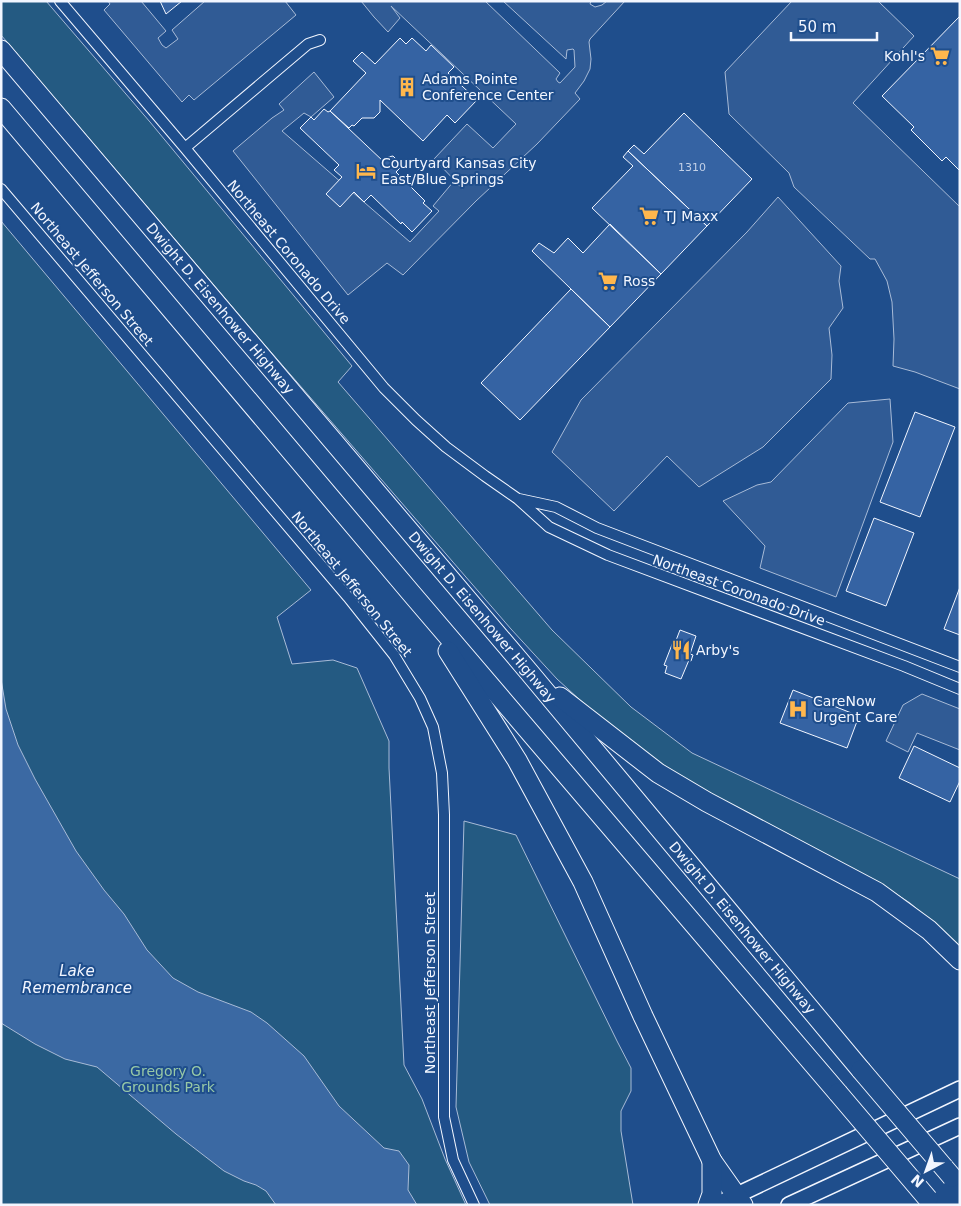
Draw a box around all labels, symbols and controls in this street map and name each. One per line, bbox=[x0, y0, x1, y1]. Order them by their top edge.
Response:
scale bar bbox=[791, 10, 877, 42]
text: 50 m bbox=[798, 18, 836, 36]
supermarket icon: Kohl's bbox=[929, 45, 951, 67]
place label: Kohl's bbox=[884, 48, 925, 64]
place label: Adams Pointe Conference Center bbox=[422, 71, 554, 103]
building icon: Adams Pointe Conference Center bbox=[396, 76, 418, 98]
place label: Courtyard Kansas City East/Blue Springs bbox=[381, 155, 537, 187]
hotel icon: Courtyard Kansas City East/Blue Springs bbox=[355, 160, 377, 182]
house number: 1310 bbox=[678, 161, 706, 174]
street label: Northeast Coronado Drive bbox=[224, 177, 354, 327]
street label: Northeast Jefferson Street bbox=[27, 199, 157, 349]
supermarket icon: TJ Maxx bbox=[638, 205, 660, 227]
place label: TJ Maxx bbox=[663, 208, 718, 224]
street label: Dwight D. Eisenhower Highway bbox=[143, 220, 297, 397]
supermarket icon: Ross bbox=[597, 270, 619, 292]
place label: Ross bbox=[623, 273, 655, 289]
street label: Northeast Jefferson Street bbox=[288, 508, 416, 660]
street label: Dwight D. Eisenhower Highway bbox=[405, 528, 559, 706]
street label: Northeast Coronado Drive bbox=[650, 551, 828, 629]
restaurant icon: Arby's bbox=[670, 639, 692, 661]
place label: Arby's bbox=[696, 642, 740, 658]
place label: CareNow Urgent Care bbox=[813, 693, 898, 725]
hospital icon: CareNow Urgent Care bbox=[787, 698, 809, 720]
street label: Dwight D. Eisenhower Highway bbox=[666, 838, 819, 1017]
street label: Northeast Jefferson Street bbox=[422, 891, 438, 1074]
water label: Lake Remembrance bbox=[22, 962, 132, 997]
park label: Gregory O. Grounds Park bbox=[121, 1063, 216, 1095]
north arrow bbox=[901, 1146, 951, 1196]
text: N bbox=[908, 1171, 927, 1191]

